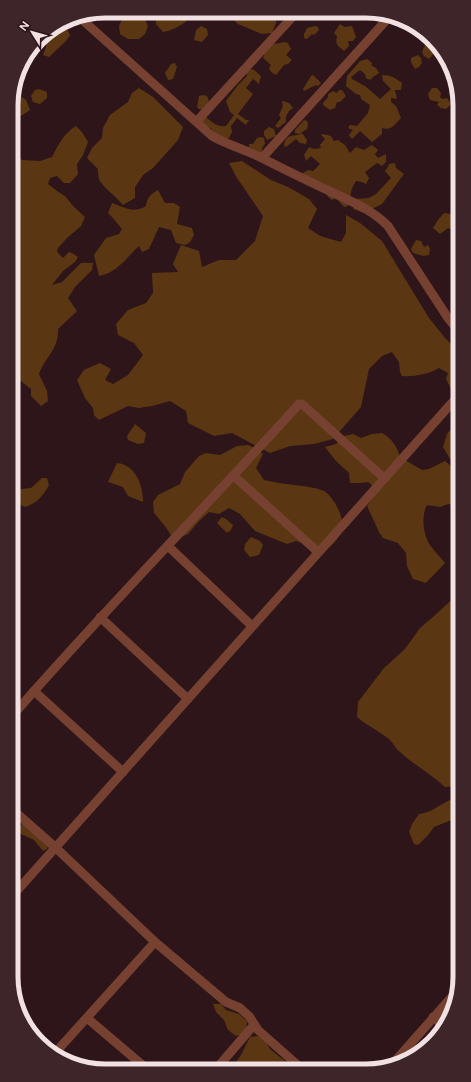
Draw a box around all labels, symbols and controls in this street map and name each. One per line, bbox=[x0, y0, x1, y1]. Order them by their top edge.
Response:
north arrow bbox=[12, 12, 52, 52]
text: N bbox=[17, 19, 32, 34]

